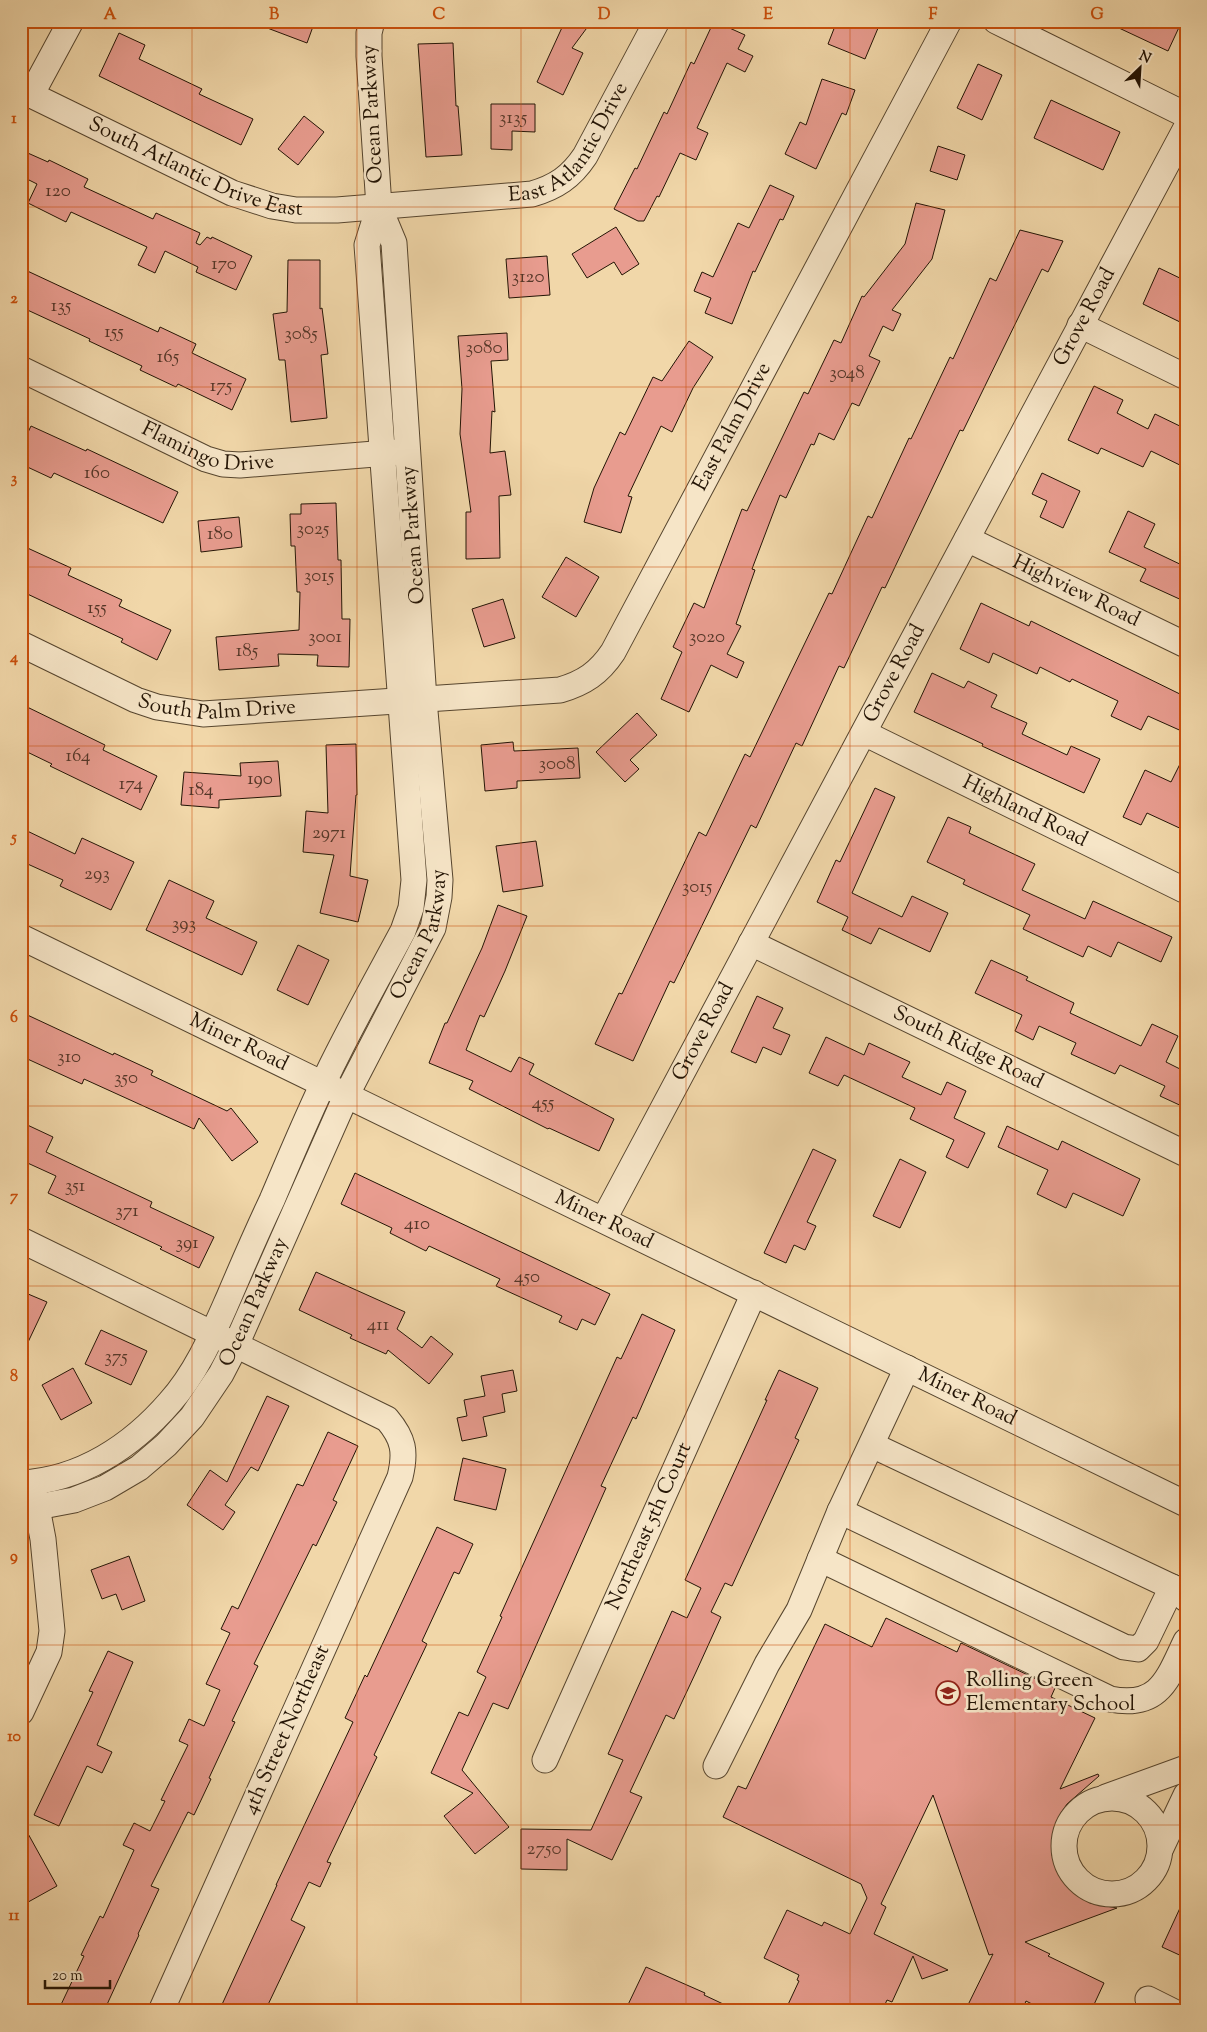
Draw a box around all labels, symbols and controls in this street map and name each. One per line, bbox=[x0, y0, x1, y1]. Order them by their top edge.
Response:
text: A bbox=[104, 4, 117, 27]
text: B bbox=[269, 4, 279, 27]
text: C bbox=[433, 4, 446, 27]
text: D bbox=[598, 4, 611, 27]
text: E bbox=[763, 4, 773, 27]
text: F bbox=[929, 4, 938, 27]
text: G bbox=[1090, 4, 1104, 27]
north arrow bbox=[1114, 42, 1164, 92]
street label: Ocean Parkway bbox=[354, 43, 392, 184]
text: N bbox=[1135, 47, 1154, 69]
street label: East Atlantic Drive bbox=[507, 77, 636, 211]
house number: 3135 bbox=[499, 105, 528, 132]
text: 1 bbox=[11, 108, 17, 131]
street label: South Atlantic Drive East bbox=[83, 110, 303, 225]
house number: 120 bbox=[45, 178, 71, 205]
house number: 170 bbox=[211, 251, 237, 278]
street label: Grove Road bbox=[1046, 263, 1124, 372]
house number: 3120 bbox=[511, 264, 545, 291]
text: 2 bbox=[10, 288, 18, 311]
house number: 135 bbox=[51, 293, 72, 320]
house number: 155 bbox=[104, 319, 124, 346]
house number: 3085 bbox=[284, 321, 318, 348]
house number: 3080 bbox=[465, 335, 503, 362]
house number: 165 bbox=[157, 344, 180, 371]
street label: East Palm Drive bbox=[686, 357, 779, 497]
house number: 3048 bbox=[829, 360, 865, 387]
house number: 175 bbox=[210, 373, 233, 400]
street label: Flamingo Drive bbox=[136, 415, 275, 480]
house number: 160 bbox=[84, 460, 110, 487]
street label: Ocean Parkway bbox=[394, 464, 434, 605]
text: 3 bbox=[11, 468, 18, 491]
house number: 3025 bbox=[297, 516, 330, 543]
house number: 180 bbox=[207, 521, 233, 548]
street label: Highview Road bbox=[1007, 548, 1145, 635]
house number: 3015 bbox=[304, 563, 335, 590]
house number: 155 bbox=[87, 595, 107, 622]
street label: Grove Road bbox=[856, 619, 934, 728]
house number: 3001 bbox=[308, 624, 342, 651]
house number: 3020 bbox=[689, 624, 725, 651]
house number: 185 bbox=[236, 638, 259, 665]
text: 4 bbox=[9, 647, 18, 670]
street label: South Palm Drive bbox=[133, 686, 297, 730]
house number: 164 bbox=[65, 743, 91, 770]
house number: 3008 bbox=[538, 751, 576, 778]
house number: 190 bbox=[247, 766, 273, 793]
street label: Highland Road bbox=[957, 768, 1093, 855]
house number: 174 bbox=[119, 771, 144, 798]
house number: 184 bbox=[188, 777, 214, 804]
house number: 2971 bbox=[312, 820, 347, 847]
text: 5 bbox=[9, 827, 17, 850]
house number: 293 bbox=[84, 861, 110, 888]
street label: Ocean Parkway bbox=[383, 867, 455, 1006]
house number: 3015 bbox=[682, 874, 713, 901]
house number: 393 bbox=[172, 911, 196, 938]
street label: Grove Road bbox=[665, 977, 742, 1087]
street label: South Ridge Road bbox=[887, 999, 1048, 1098]
street label: Miner Road bbox=[184, 1006, 293, 1080]
text: 6 bbox=[10, 1007, 18, 1030]
house number: 310 bbox=[57, 1044, 81, 1071]
house number: 350 bbox=[114, 1065, 138, 1092]
house number: 455 bbox=[532, 1090, 555, 1117]
house number: 351 bbox=[65, 1173, 86, 1200]
street label: Miner Road bbox=[549, 1184, 658, 1258]
text: 7 bbox=[10, 1186, 19, 1209]
house number: 371 bbox=[115, 1198, 139, 1225]
house number: 410 bbox=[404, 1211, 430, 1238]
house number: 391 bbox=[175, 1230, 199, 1257]
street label: Ocean Parkway bbox=[212, 1232, 297, 1373]
house number: 450 bbox=[514, 1264, 540, 1291]
house number: 411 bbox=[367, 1312, 390, 1339]
house number: 375 bbox=[104, 1344, 128, 1371]
street label: Miner Road bbox=[912, 1360, 1022, 1434]
text: 8 bbox=[10, 1366, 18, 1389]
street label: Northeast 5th Court bbox=[599, 1438, 700, 1615]
text: 9 bbox=[10, 1546, 18, 1569]
street label: 4th Street Northeast bbox=[236, 1640, 338, 1820]
place label: Rolling Green Elementary School bbox=[966, 1666, 1136, 1720]
school or university icon: Rolling Green Elementary School bbox=[935, 1680, 961, 1706]
text: 10 bbox=[7, 1726, 21, 1749]
house number: 2750 bbox=[527, 1836, 561, 1863]
text: 11 bbox=[9, 1905, 20, 1928]
scale bar bbox=[45, 1957, 110, 1989]
text: 20 m bbox=[52, 1966, 83, 1987]

